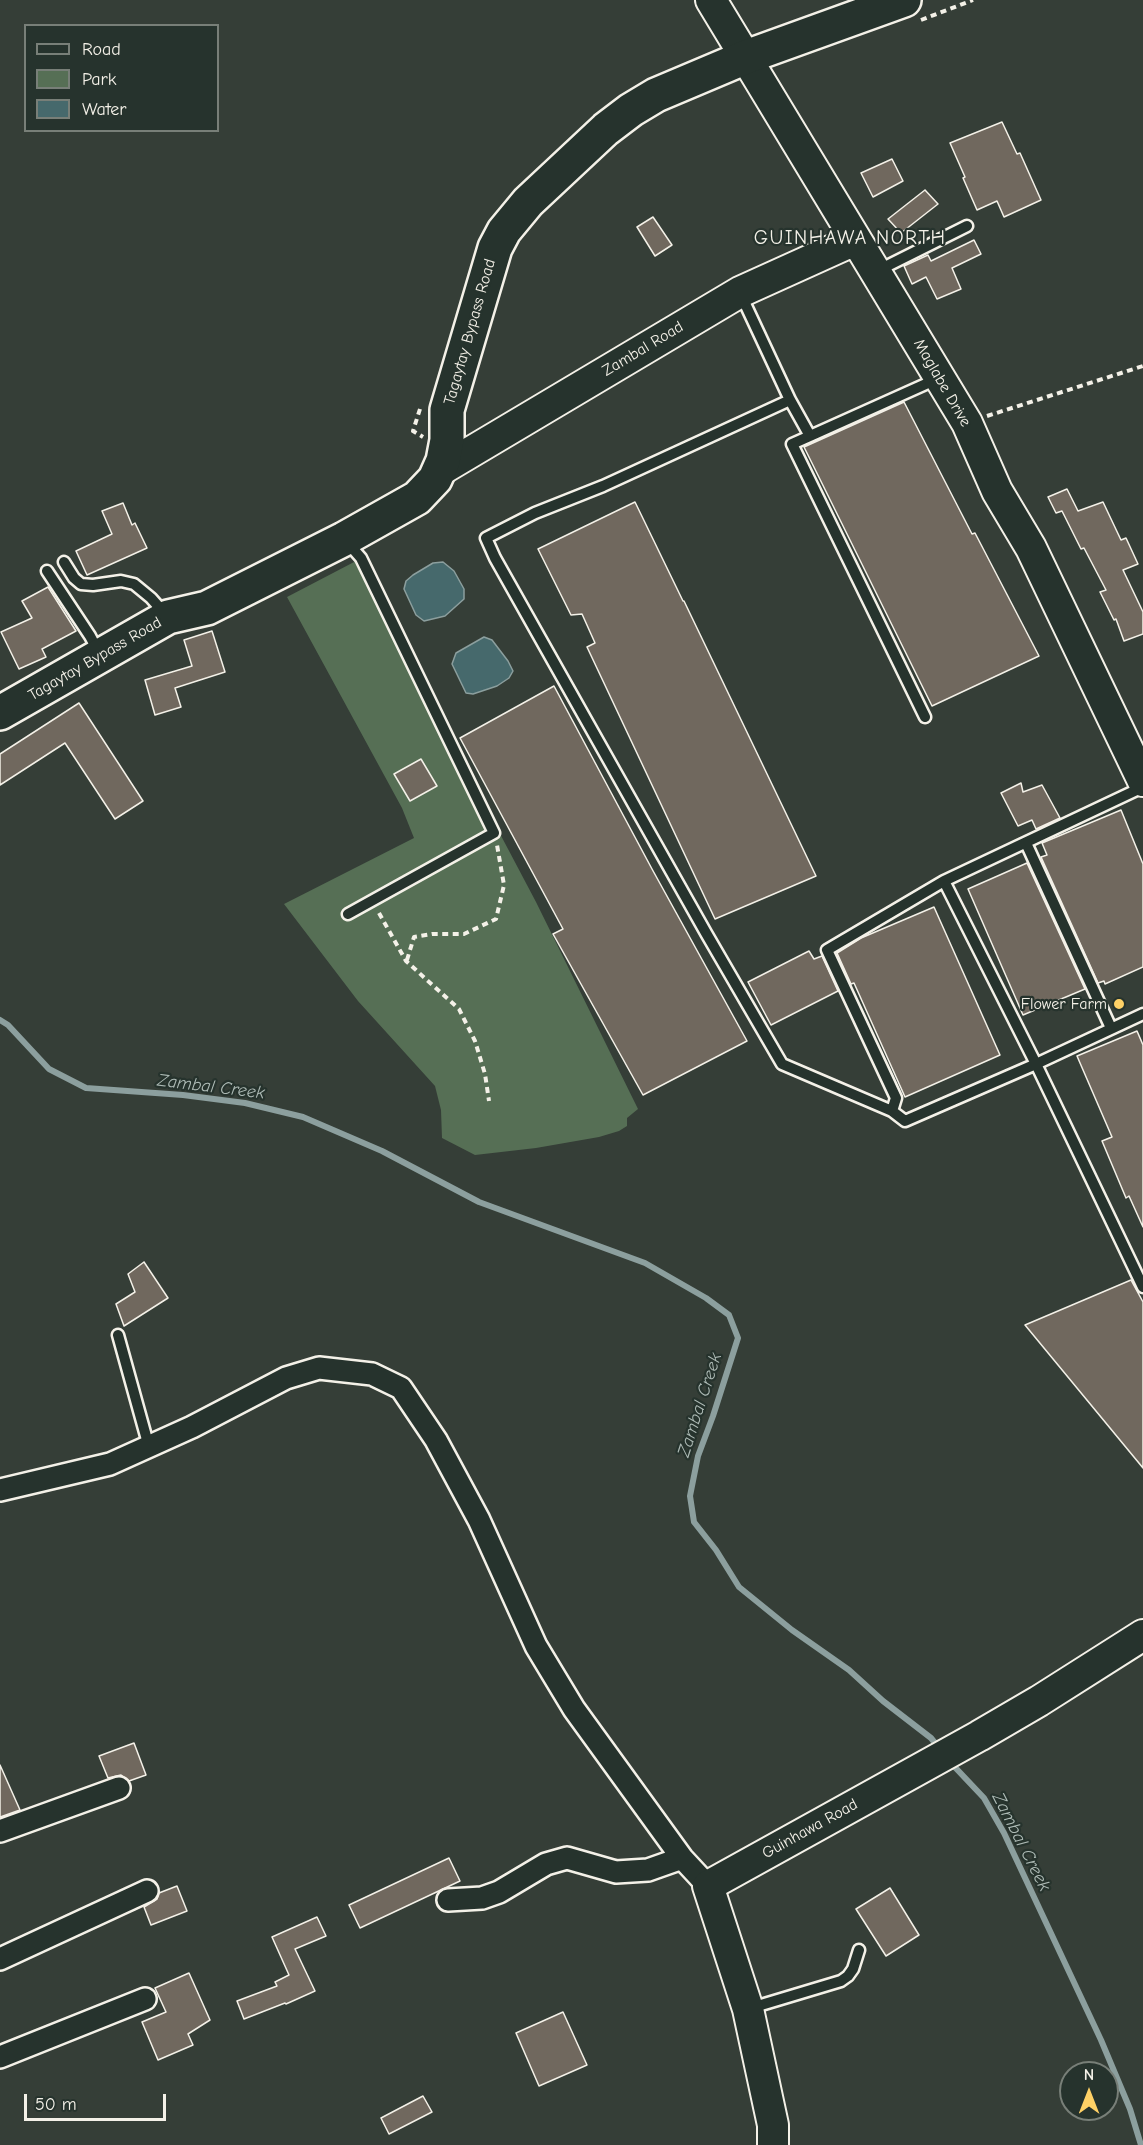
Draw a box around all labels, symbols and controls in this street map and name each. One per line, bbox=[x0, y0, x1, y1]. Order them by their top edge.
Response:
legend bbox=[24, 24, 219, 132]
text: Road bbox=[82, 39, 121, 60]
text: Park bbox=[82, 69, 116, 90]
text: Water bbox=[82, 99, 126, 120]
district label: GUINHAWA NORTH bbox=[754, 226, 946, 250]
street label: Tagaytay Bypass Road bbox=[440, 257, 500, 407]
street label: Zambal Road bbox=[599, 317, 687, 381]
street label: Maglabe Drive bbox=[909, 336, 975, 430]
street label: Tagaytay Bypass Road bbox=[25, 613, 165, 705]
place label: Flower Farm bbox=[1021, 994, 1107, 1014]
marker: Flower Farm bbox=[1112, 997, 1126, 1011]
water label: Zambal Creek bbox=[156, 1070, 266, 1104]
water label: Zambal Creek bbox=[673, 1350, 727, 1460]
water label: Zambal Creek bbox=[987, 1789, 1055, 1895]
street label: Guinhawa Road bbox=[759, 1795, 861, 1863]
north arrow bbox=[1059, 2061, 1119, 2121]
text: N bbox=[1084, 2066, 1094, 2084]
scale bar bbox=[27, 2082, 170, 2120]
text: 50 m bbox=[35, 2094, 77, 2115]

